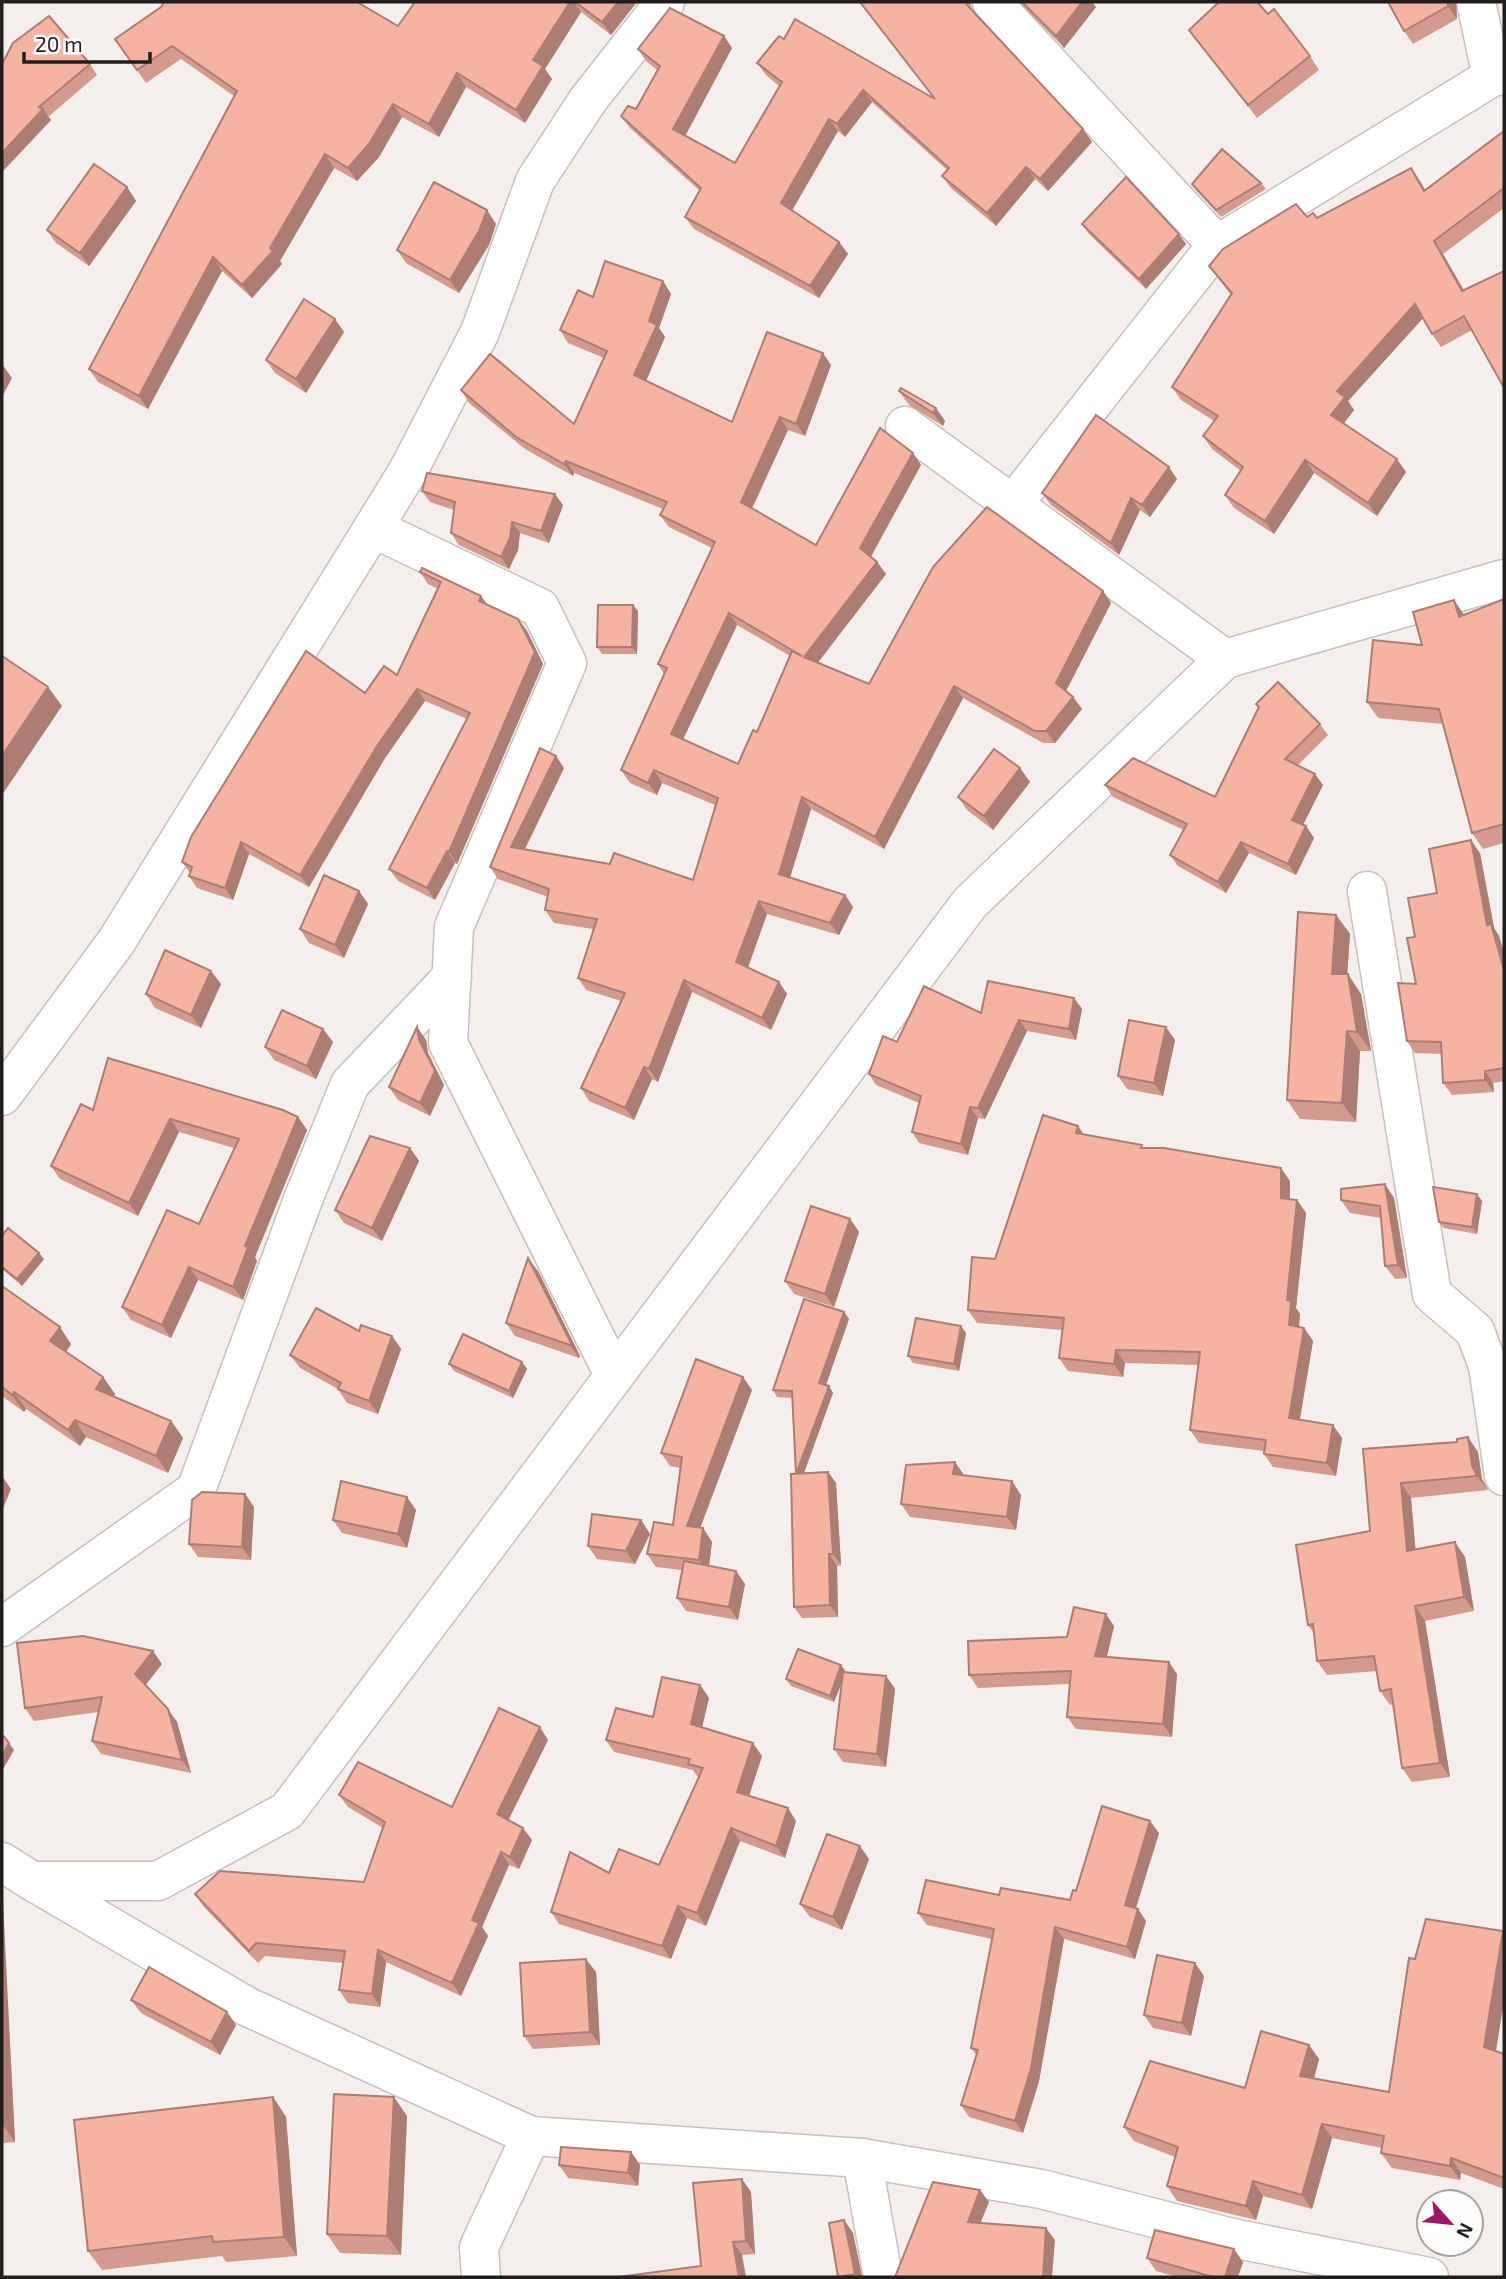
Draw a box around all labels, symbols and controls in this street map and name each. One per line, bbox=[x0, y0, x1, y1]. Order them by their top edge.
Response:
scale bar bbox=[24, 21, 150, 65]
text: 20 m bbox=[35, 31, 83, 56]
north arrow bbox=[1415, 2188, 1485, 2258]
text: N bbox=[1452, 2220, 1479, 2242]

